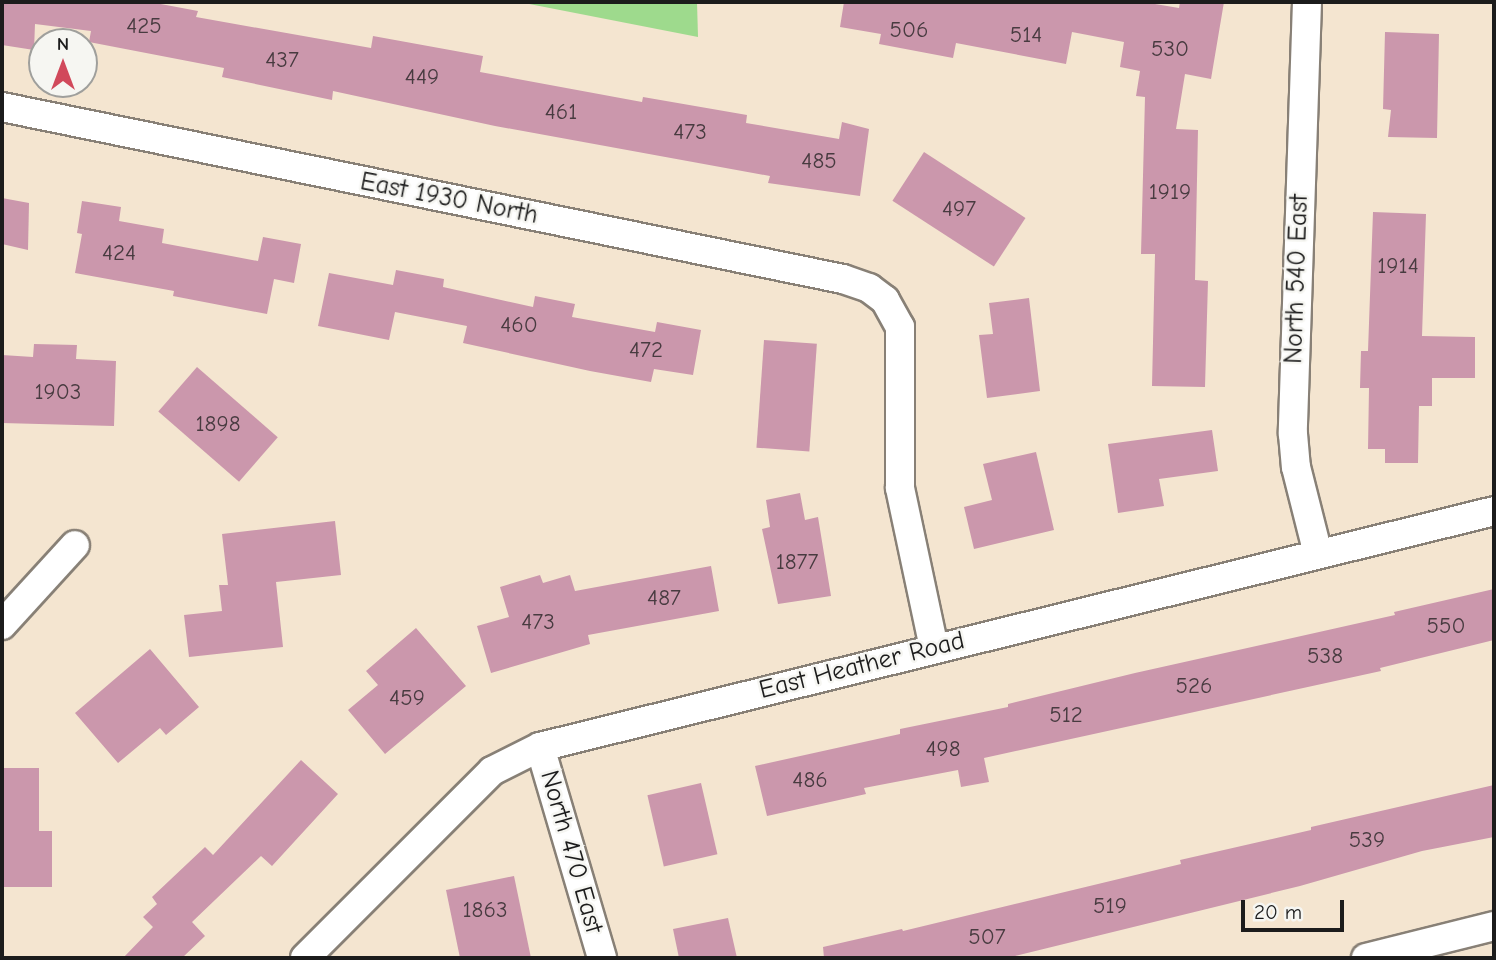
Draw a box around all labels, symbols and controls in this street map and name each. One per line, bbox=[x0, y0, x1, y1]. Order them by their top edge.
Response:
house number: 425 bbox=[126, 12, 162, 40]
house number: 506 bbox=[890, 16, 928, 44]
house number: 514 bbox=[1010, 21, 1042, 49]
north arrow bbox=[28, 28, 98, 98]
text: N bbox=[57, 33, 69, 55]
house number: 530 bbox=[1151, 35, 1189, 63]
house number: 437 bbox=[265, 46, 299, 74]
house number: 449 bbox=[405, 63, 439, 91]
house number: 461 bbox=[545, 98, 577, 126]
house number: 473 bbox=[673, 118, 707, 146]
house number: 485 bbox=[801, 147, 837, 175]
street label: East 1930 North bbox=[357, 166, 541, 232]
house number: 1919 bbox=[1149, 178, 1191, 206]
street label: North 540 East bbox=[1278, 194, 1316, 364]
house number: 497 bbox=[942, 195, 976, 223]
house number: 424 bbox=[102, 239, 136, 267]
house number: 1914 bbox=[1377, 252, 1419, 280]
house number: 460 bbox=[500, 311, 538, 339]
house number: 472 bbox=[629, 336, 663, 364]
house number: 1903 bbox=[35, 378, 81, 406]
house number: 1898 bbox=[195, 410, 241, 438]
house number: 1877 bbox=[776, 548, 818, 576]
house number: 487 bbox=[647, 584, 681, 612]
house number: 473 bbox=[521, 608, 555, 636]
house number: 550 bbox=[1427, 612, 1465, 640]
street label: East Heather Road bbox=[756, 625, 968, 707]
house number: 538 bbox=[1307, 642, 1343, 670]
house number: 526 bbox=[1176, 672, 1212, 700]
house number: 459 bbox=[389, 684, 425, 712]
house number: 512 bbox=[1049, 701, 1083, 729]
house number: 498 bbox=[925, 735, 961, 763]
house number: 486 bbox=[792, 766, 828, 794]
street label: North 470 East bbox=[533, 767, 609, 937]
house number: 539 bbox=[1349, 826, 1385, 854]
scale bar bbox=[1244, 886, 1347, 930]
house number: 519 bbox=[1093, 892, 1127, 920]
house number: 1863 bbox=[462, 896, 508, 924]
text: 20 m bbox=[1254, 900, 1302, 924]
house number: 507 bbox=[968, 923, 1006, 951]

